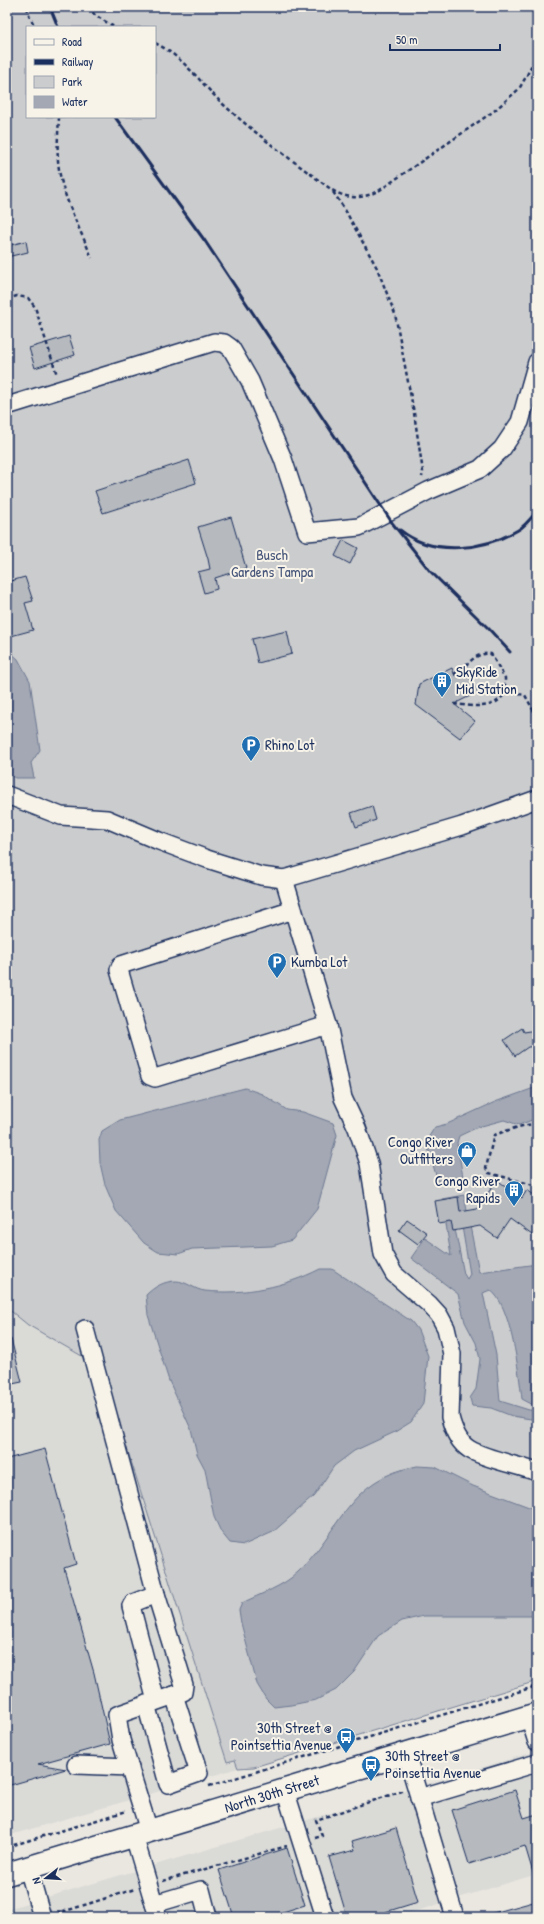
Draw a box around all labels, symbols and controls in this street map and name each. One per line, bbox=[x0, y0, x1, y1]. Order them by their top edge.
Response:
legend bbox=[26, 26, 156, 118]
scale bar bbox=[390, 26, 500, 52]
text: 50 m bbox=[396, 31, 417, 48]
text: Road bbox=[62, 33, 82, 50]
text: Railway bbox=[62, 53, 93, 70]
text: Park bbox=[62, 73, 82, 90]
text: Water bbox=[62, 93, 88, 110]
park label: Busch Gardens Tampa bbox=[231, 544, 313, 582]
place label: SkyRide Mid Station bbox=[456, 661, 517, 699]
building icon: SkyRide Mid Station bbox=[431, 670, 453, 698]
parking icon: Rhino Lot bbox=[240, 734, 262, 762]
place label: Rhino Lot bbox=[265, 734, 315, 755]
parking icon: Kumba Lot bbox=[266, 951, 288, 979]
place label: Kumba Lot bbox=[291, 951, 348, 972]
place label: Congo River Outfitters bbox=[388, 1131, 453, 1169]
shop icon: Congo River Outfitters bbox=[456, 1140, 478, 1168]
place label: Congo River Rapids bbox=[435, 1170, 500, 1208]
building icon: Congo River Rapids bbox=[503, 1179, 525, 1207]
place label: 30th Street @ Pointsettia Avenue bbox=[231, 1717, 332, 1755]
bus stop icon: 30th Street @ Pointsettia Avenue bbox=[335, 1726, 357, 1754]
place label: 30th Street @ Poinsettia Avenue bbox=[385, 1745, 481, 1783]
bus stop icon: 30th Street @ Poinsettia Avenue bbox=[360, 1754, 382, 1782]
street label: North 30th Street bbox=[222, 1769, 323, 1818]
north arrow bbox=[26, 1858, 66, 1898]
text: N bbox=[29, 1876, 44, 1886]

